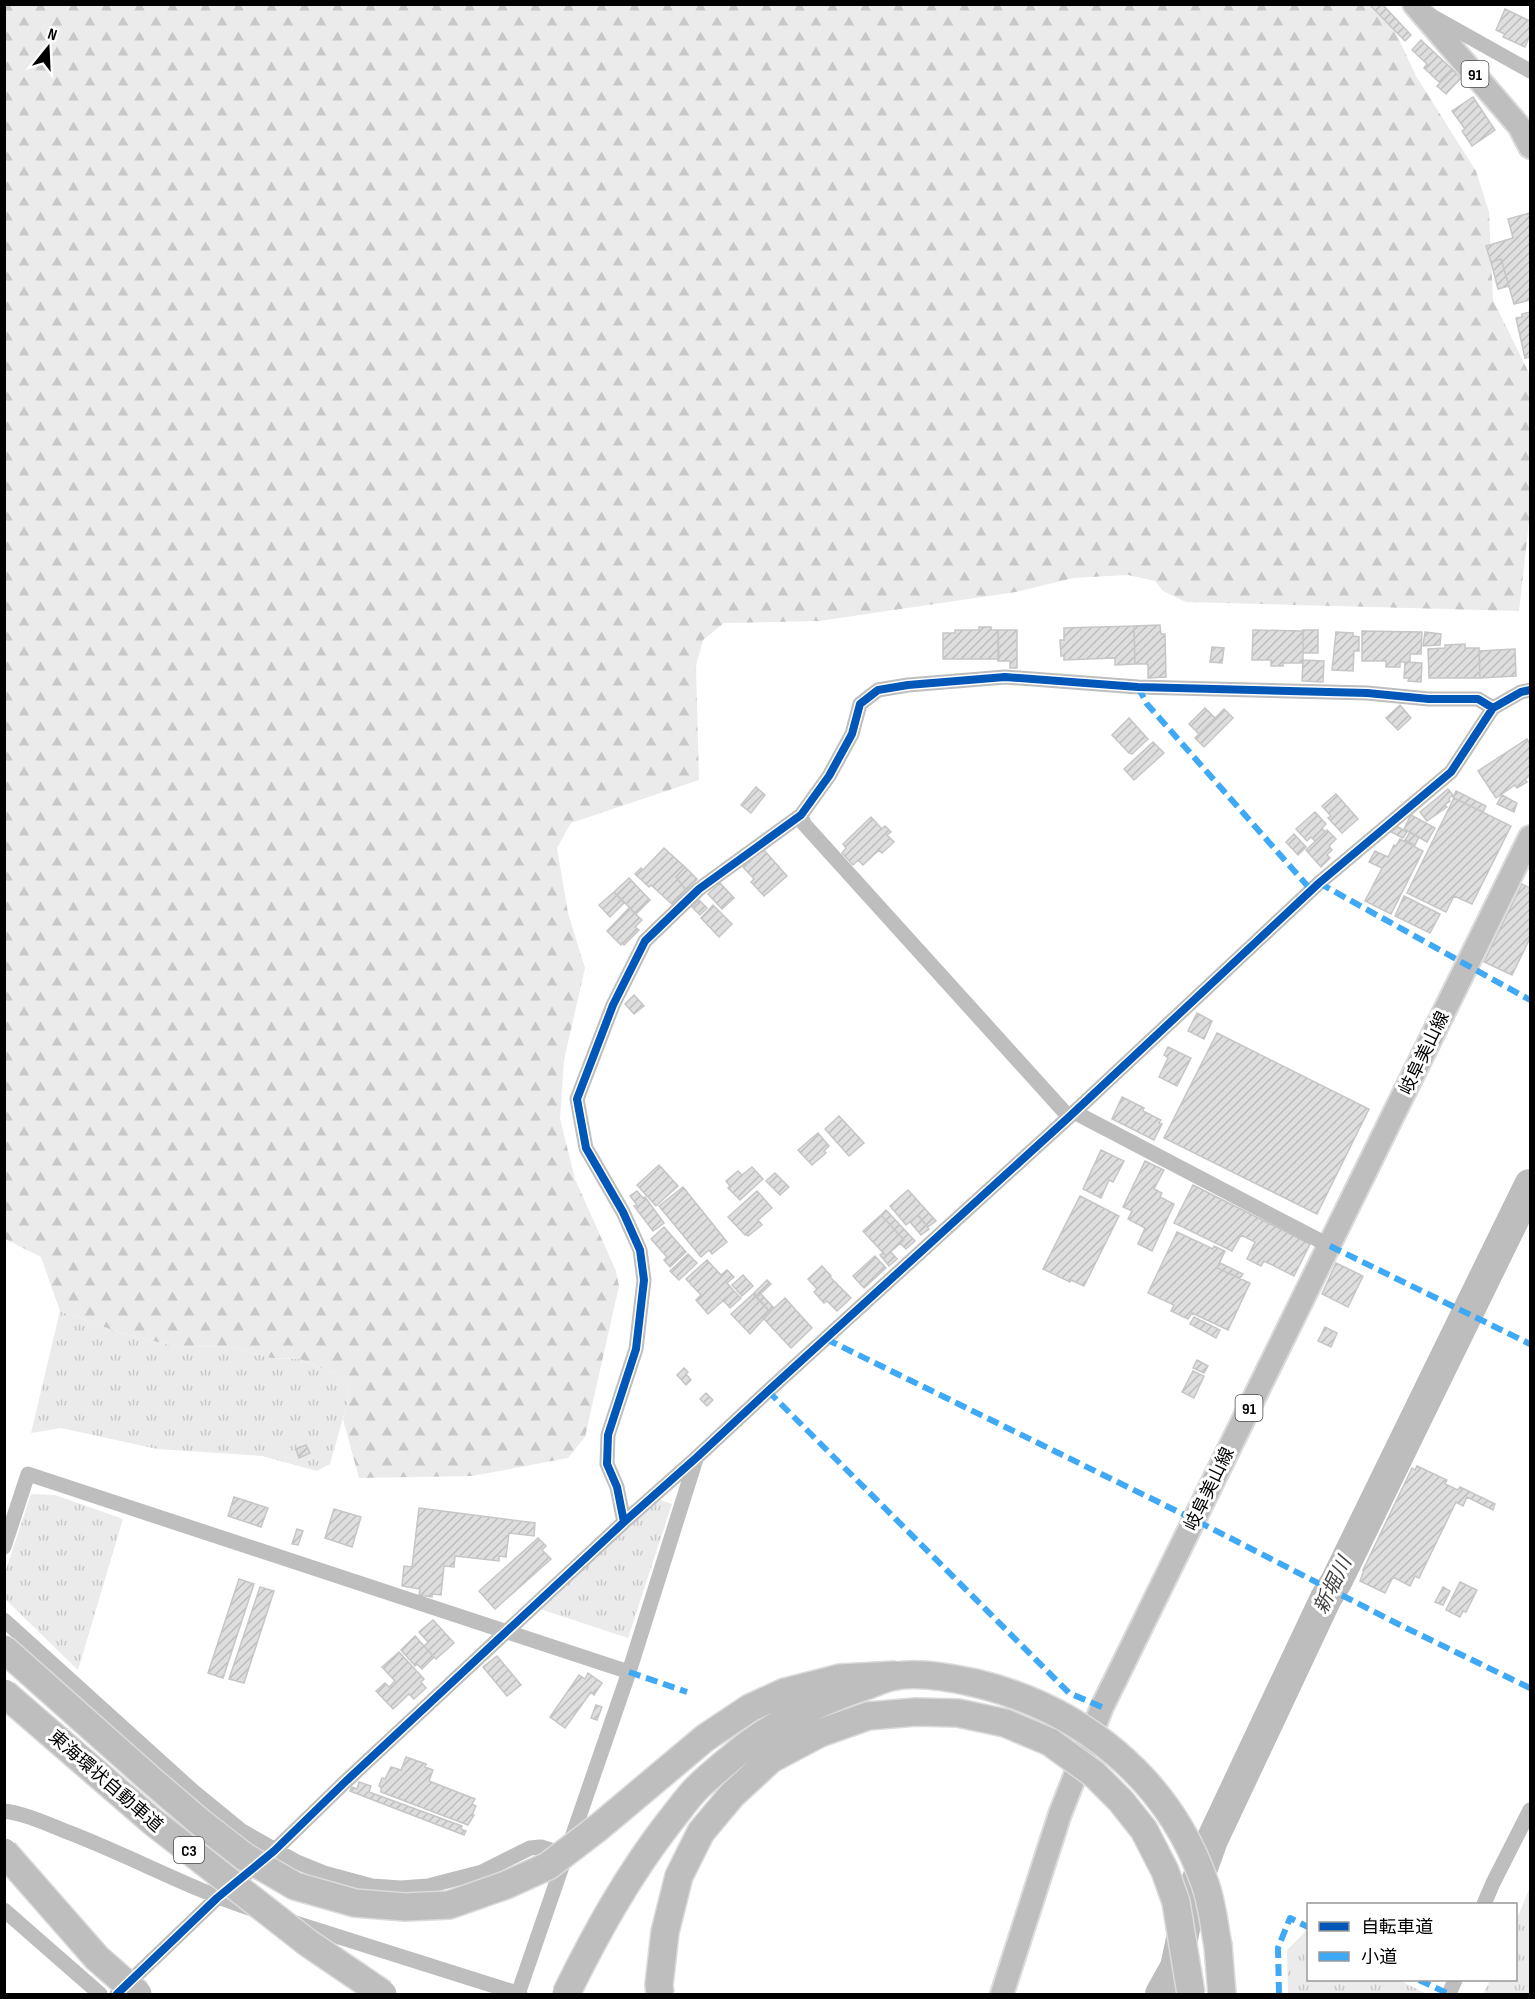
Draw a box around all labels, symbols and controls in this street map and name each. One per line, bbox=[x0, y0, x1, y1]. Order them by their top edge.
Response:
north arrow bbox=[18, 18, 78, 78]
text: N bbox=[45, 25, 59, 46]
road number: 91 bbox=[1462, 61, 1488, 87]
street label: 岐阜美山線 bbox=[1395, 1008, 1454, 1098]
road number: 91 bbox=[1236, 1395, 1262, 1421]
street label: 岐阜美山線 bbox=[1180, 1444, 1239, 1534]
water label: 新堀川 bbox=[1309, 1551, 1358, 1618]
street label: 東海環状自動車道 bbox=[44, 1726, 167, 1837]
road number: C3 bbox=[174, 1837, 204, 1863]
legend bbox=[1307, 1903, 1517, 1981]
text: 自転車道 bbox=[1361, 1917, 1433, 1938]
text: 小道 bbox=[1361, 1947, 1397, 1968]

